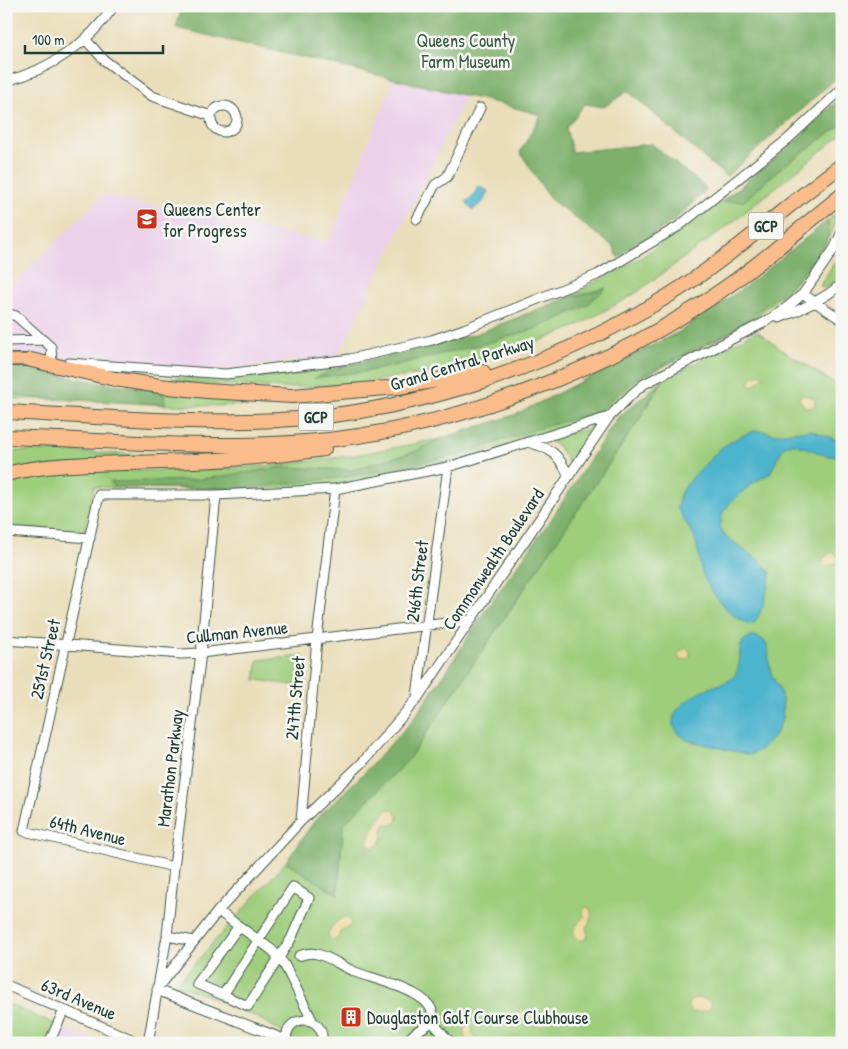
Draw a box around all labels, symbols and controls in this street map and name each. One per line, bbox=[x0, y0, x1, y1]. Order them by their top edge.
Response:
scale bar bbox=[25, 22, 162, 54]
park label: Queens County Farm Museum bbox=[417, 28, 516, 74]
text: 100 m bbox=[32, 29, 65, 50]
place label: Queens Center for Progress bbox=[163, 197, 261, 243]
school or university icon: Queens Center for Progress bbox=[135, 207, 159, 231]
road number: GCP bbox=[748, 212, 784, 240]
street label: Grand Central Parkway bbox=[387, 329, 537, 397]
road number: GCP bbox=[298, 404, 334, 431]
street label: Commonwealth Boulevard bbox=[436, 483, 550, 635]
street label: 246th Street bbox=[400, 538, 435, 623]
street label: Cullman Avenue bbox=[185, 614, 289, 650]
street label: 251st Street bbox=[24, 616, 67, 702]
street label: 247th Street bbox=[279, 654, 311, 741]
street label: Marathon Parkway bbox=[150, 707, 190, 828]
street label: 64th Avenue bbox=[47, 808, 129, 852]
street label: 63rd Avenue bbox=[38, 972, 120, 1026]
building icon: Douglaston Golf Course Clubhouse bbox=[339, 1005, 363, 1029]
place label: Douglaston Golf Course Clubhouse bbox=[367, 1005, 589, 1030]

